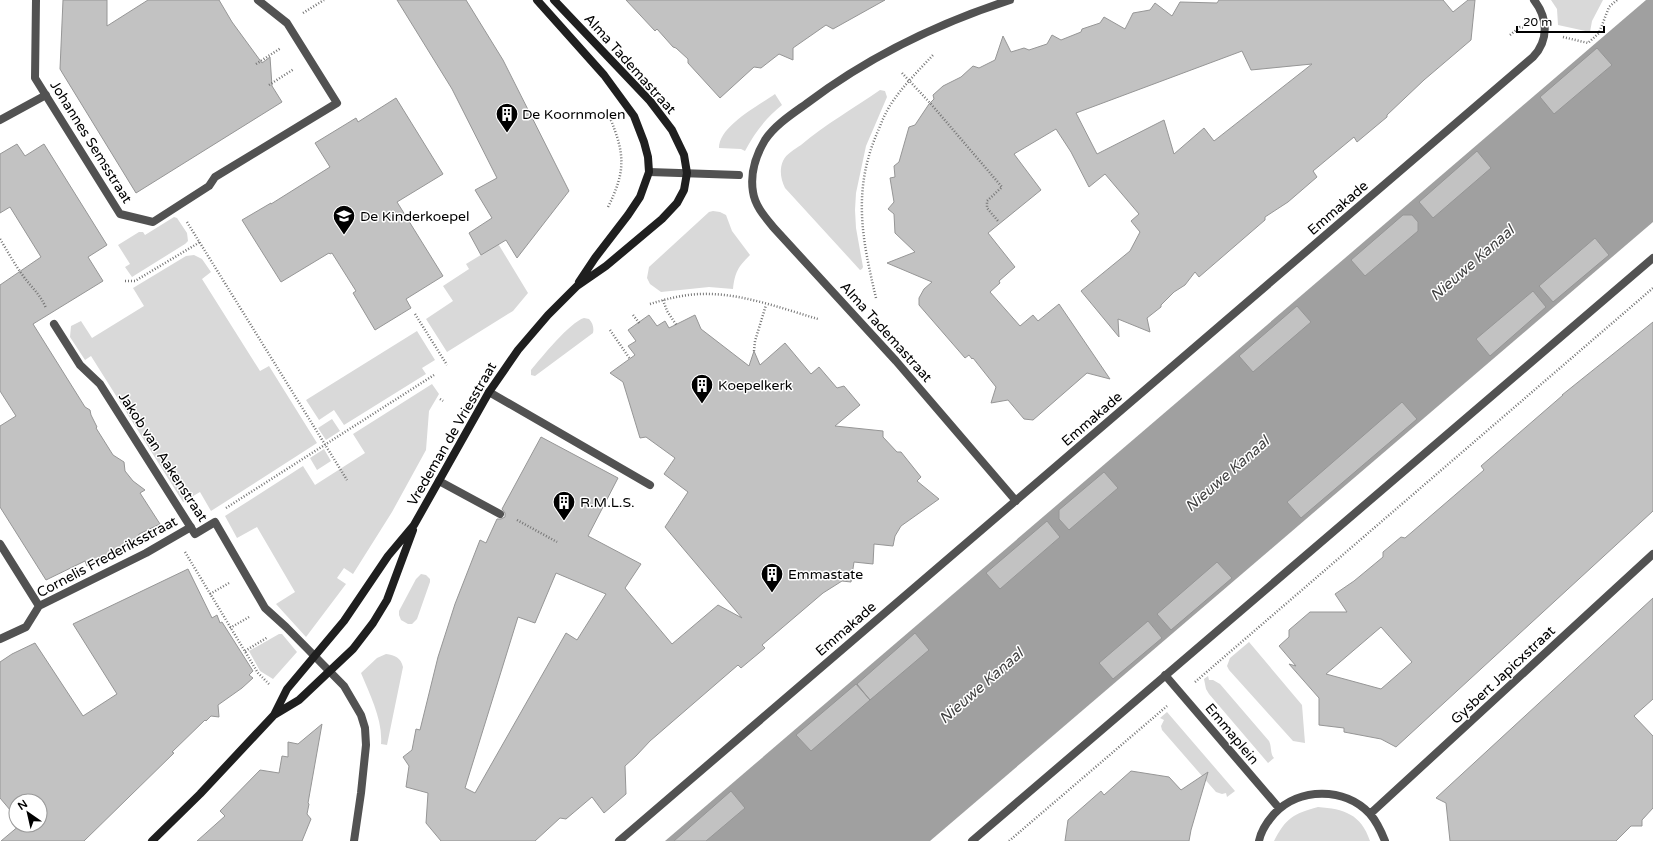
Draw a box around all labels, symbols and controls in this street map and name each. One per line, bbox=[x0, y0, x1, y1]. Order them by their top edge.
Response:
scale bar bbox=[1517, 8, 1604, 34]
street label: Alma Tademastraat bbox=[580, 10, 680, 118]
text: 20 m bbox=[1523, 15, 1552, 29]
street label: Johannes Semsstraat bbox=[46, 78, 136, 207]
building icon: De Koornmolen bbox=[494, 101, 520, 134]
place label: De Koornmolen bbox=[522, 106, 625, 123]
street label: Emmakade bbox=[1304, 177, 1372, 239]
school or university icon: De Kinderkoepel bbox=[331, 203, 357, 236]
place label: De Kinderkoepel bbox=[360, 208, 470, 225]
water label: Nieuwe Kanaal bbox=[1426, 220, 1519, 304]
street label: Alma Tademastraat bbox=[836, 278, 936, 386]
street label: Vredeman de Vriesstraat bbox=[404, 359, 500, 509]
building icon: Koepelkerk bbox=[689, 372, 715, 405]
place label: Koepelkerk bbox=[718, 377, 793, 394]
street label: Emmakade bbox=[1058, 388, 1126, 450]
street label: Jakob van Aakenstraat bbox=[115, 389, 212, 525]
water label: Nieuwe Kanaal bbox=[1181, 431, 1274, 515]
building icon: R.M.L.S. bbox=[551, 489, 577, 522]
place label: R.M.L.S. bbox=[580, 494, 635, 511]
street label: Cornelis Frederiksstraat bbox=[34, 512, 181, 601]
building icon: Emmastate bbox=[759, 561, 785, 594]
place label: Emmastate bbox=[788, 566, 863, 583]
street label: Emmakade bbox=[812, 598, 880, 660]
street label: Gysbert Japicxstraat bbox=[1447, 622, 1559, 728]
water label: Nieuwe Kanaal bbox=[935, 643, 1028, 727]
street label: Emmaplein bbox=[1201, 700, 1263, 768]
north arrow bbox=[8, 793, 48, 833]
text: N bbox=[15, 797, 30, 813]

